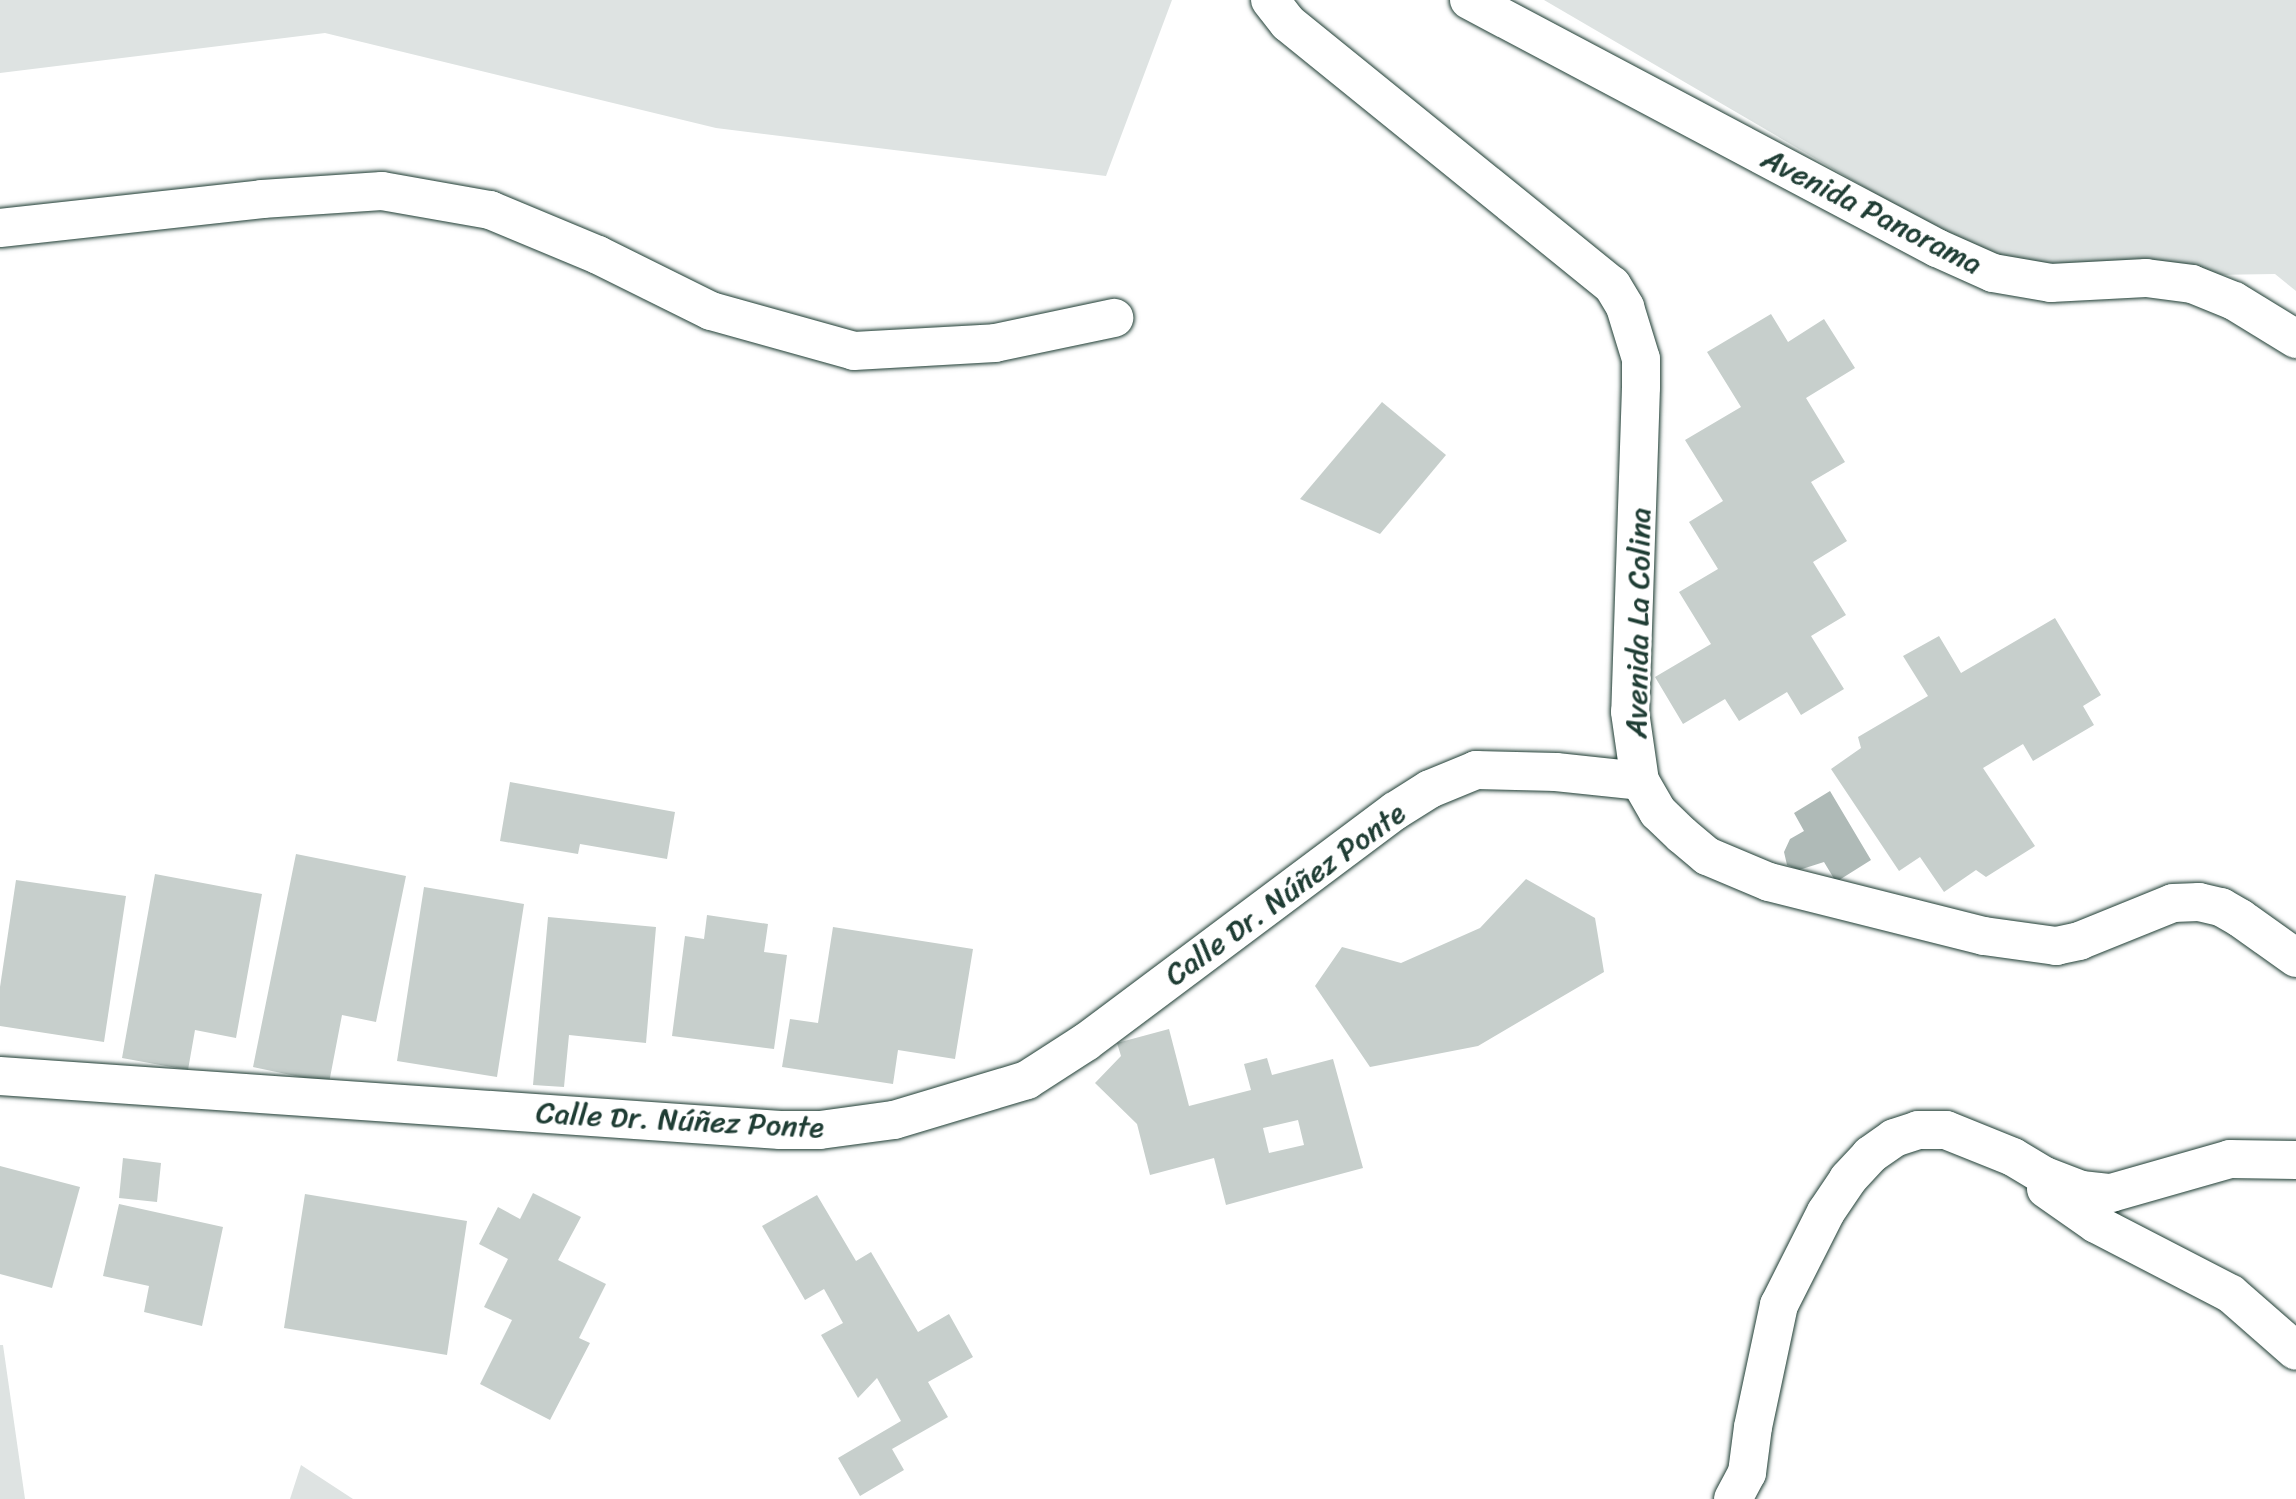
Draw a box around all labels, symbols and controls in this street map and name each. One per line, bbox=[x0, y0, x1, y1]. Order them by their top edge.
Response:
street label: Avenida Panorama bbox=[1756, 140, 1988, 282]
street label: Avenida La Colina bbox=[1618, 507, 1658, 739]
street label: Calle Dr. Núñez Ponte bbox=[1158, 795, 1412, 993]
street label: Calle Dr. Núñez Ponte bbox=[536, 1095, 824, 1145]

